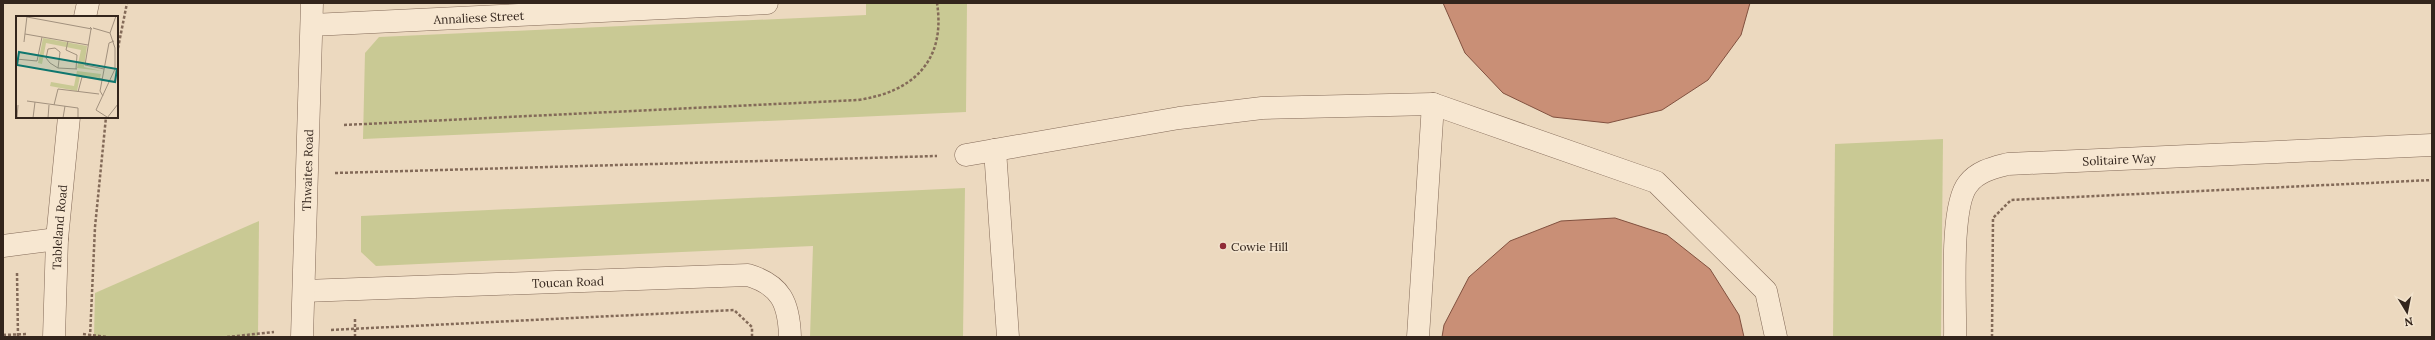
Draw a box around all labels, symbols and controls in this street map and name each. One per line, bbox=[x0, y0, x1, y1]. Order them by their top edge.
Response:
street label: Annaliese Street bbox=[432, 7, 525, 27]
inset map bbox=[16, 16, 118, 118]
street label: Thwaites Road bbox=[298, 129, 316, 211]
street label: Solitaire Way bbox=[2082, 150, 2157, 168]
street label: Tableland Road bbox=[49, 184, 70, 270]
place label: Cowie Hill bbox=[1231, 239, 1288, 254]
marker: Cowie Hill bbox=[1218, 241, 1228, 251]
street label: Toucan Road bbox=[531, 273, 604, 290]
north arrow bbox=[2387, 292, 2427, 332]
text: N bbox=[2403, 314, 2414, 330]

